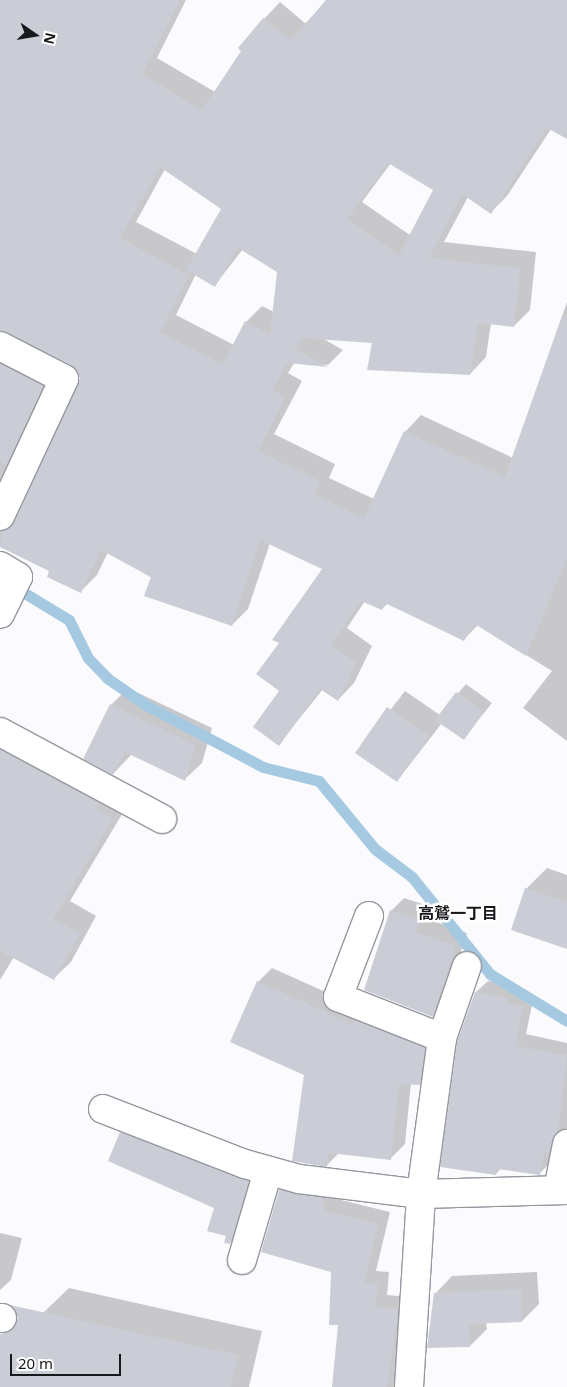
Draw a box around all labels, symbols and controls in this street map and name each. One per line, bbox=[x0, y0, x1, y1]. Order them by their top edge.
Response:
north arrow bbox=[10, 10, 60, 60]
text: N bbox=[40, 31, 61, 46]
district label: 高鷲一丁目 bbox=[418, 903, 498, 923]
scale bar bbox=[12, 1344, 124, 1376]
text: 20 m bbox=[18, 1353, 53, 1373]

